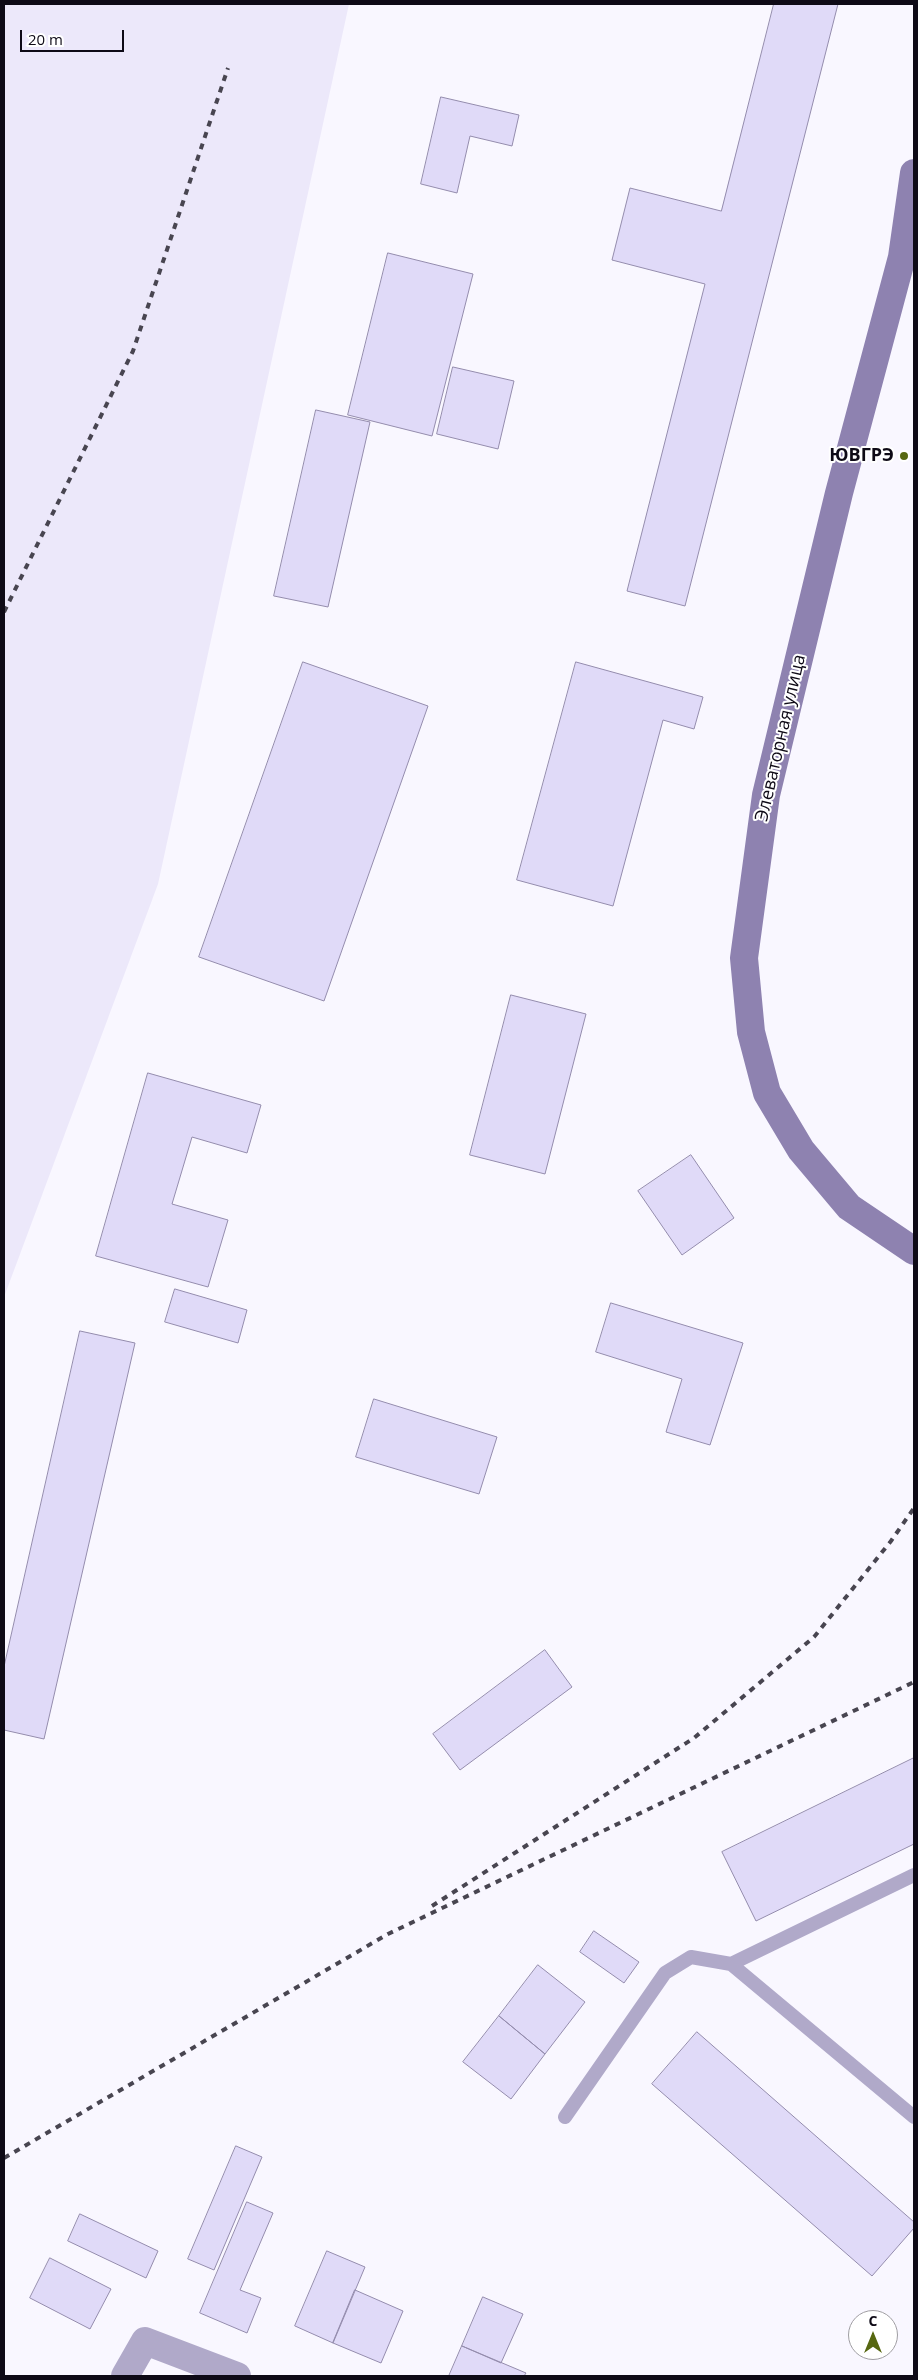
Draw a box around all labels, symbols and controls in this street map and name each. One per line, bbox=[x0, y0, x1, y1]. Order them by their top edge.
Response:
scale bar bbox=[22, 20, 126, 52]
text: 20 m bbox=[28, 29, 63, 49]
place label: ЮВГРЭ bbox=[829, 445, 894, 467]
marker: ЮВГРЭ bbox=[898, 450, 910, 462]
street label: Элеваторная улица bbox=[751, 653, 811, 823]
north arrow bbox=[848, 2310, 898, 2360]
text: С bbox=[869, 2311, 877, 2330]

